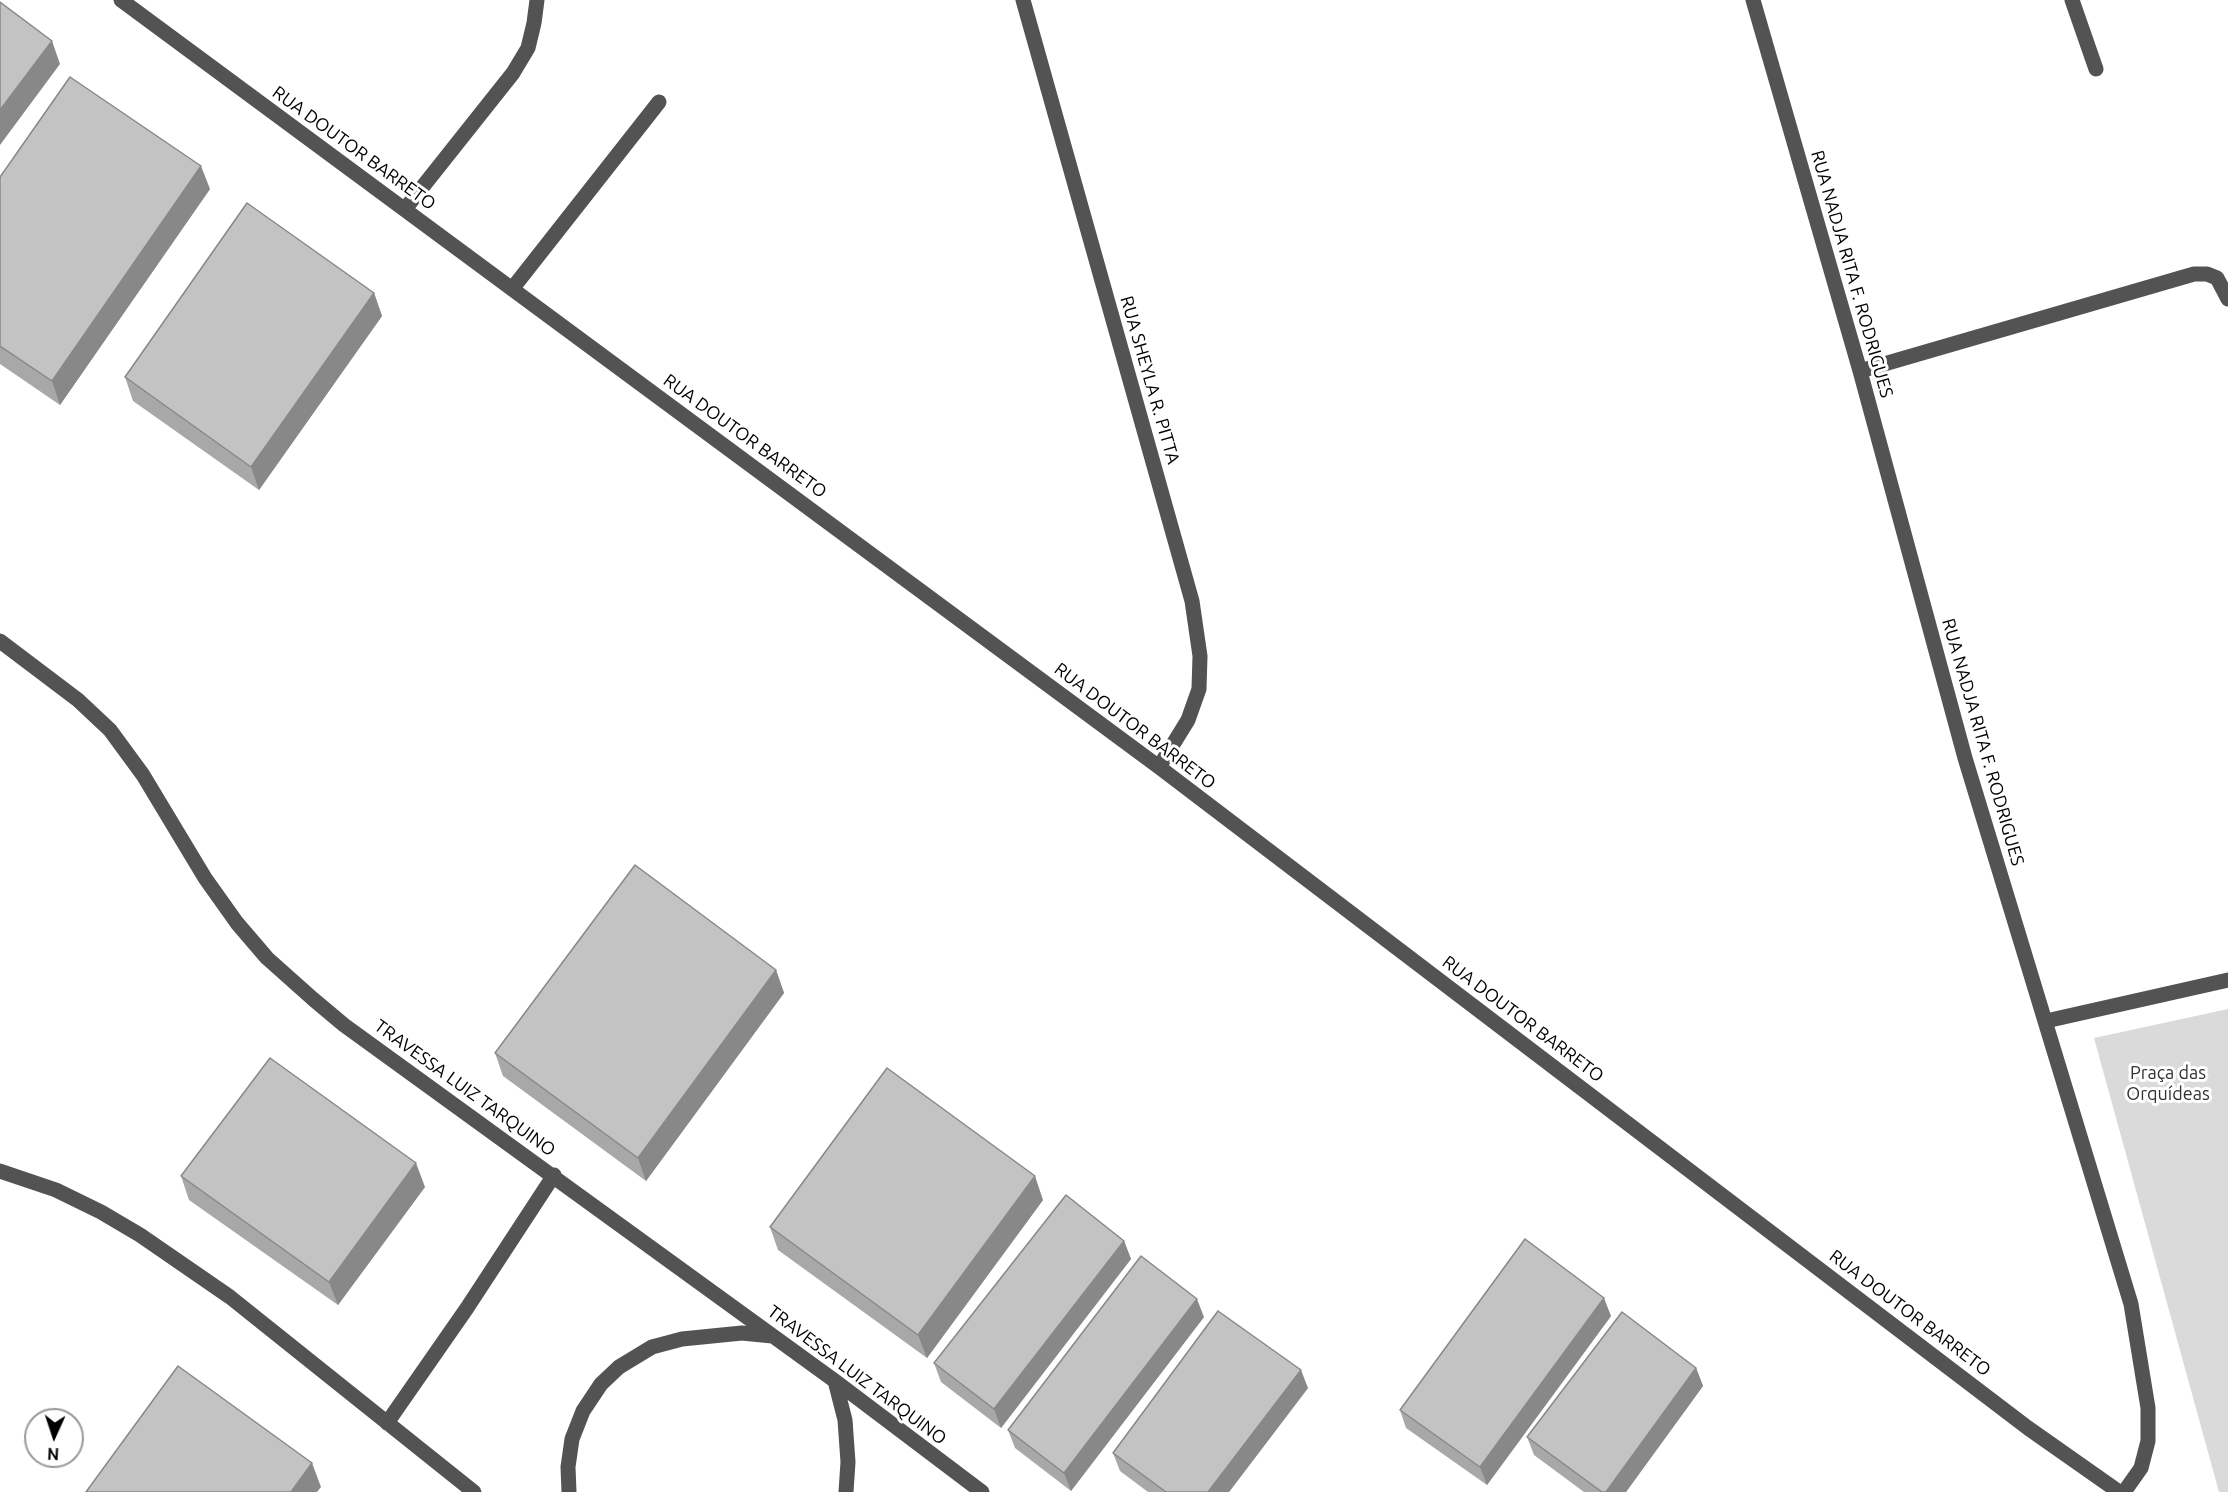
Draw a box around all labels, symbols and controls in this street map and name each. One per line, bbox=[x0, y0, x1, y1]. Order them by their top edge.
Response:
street label: RUA DOUTOR BARRETO bbox=[268, 81, 440, 215]
street label: RUA NADJA RITA F. RODRIGUES bbox=[1806, 148, 1898, 400]
street label: RUA SHEYLA R. PITTA bbox=[1116, 293, 1184, 467]
street label: RUA DOUTOR BARRETO bbox=[659, 369, 831, 503]
street label: RUA NADJA RITA F. RODRIGUES bbox=[1937, 616, 2029, 868]
street label: RUA DOUTOR BARRETO bbox=[1050, 658, 1220, 794]
street label: RUA DOUTOR BARRETO bbox=[1438, 951, 1608, 1087]
street label: TRAVESSA LUIZ TARQUINO bbox=[370, 1015, 560, 1161]
park label: Praça das Orquídeas bbox=[2126, 1062, 2210, 1104]
street label: RUA DOUTOR BARRETO bbox=[1825, 1245, 1995, 1381]
street label: TRAVESSA LUIZ TARQUINO bbox=[763, 1301, 951, 1449]
north arrow bbox=[24, 1408, 84, 1468]
text: N bbox=[47, 1445, 60, 1463]

